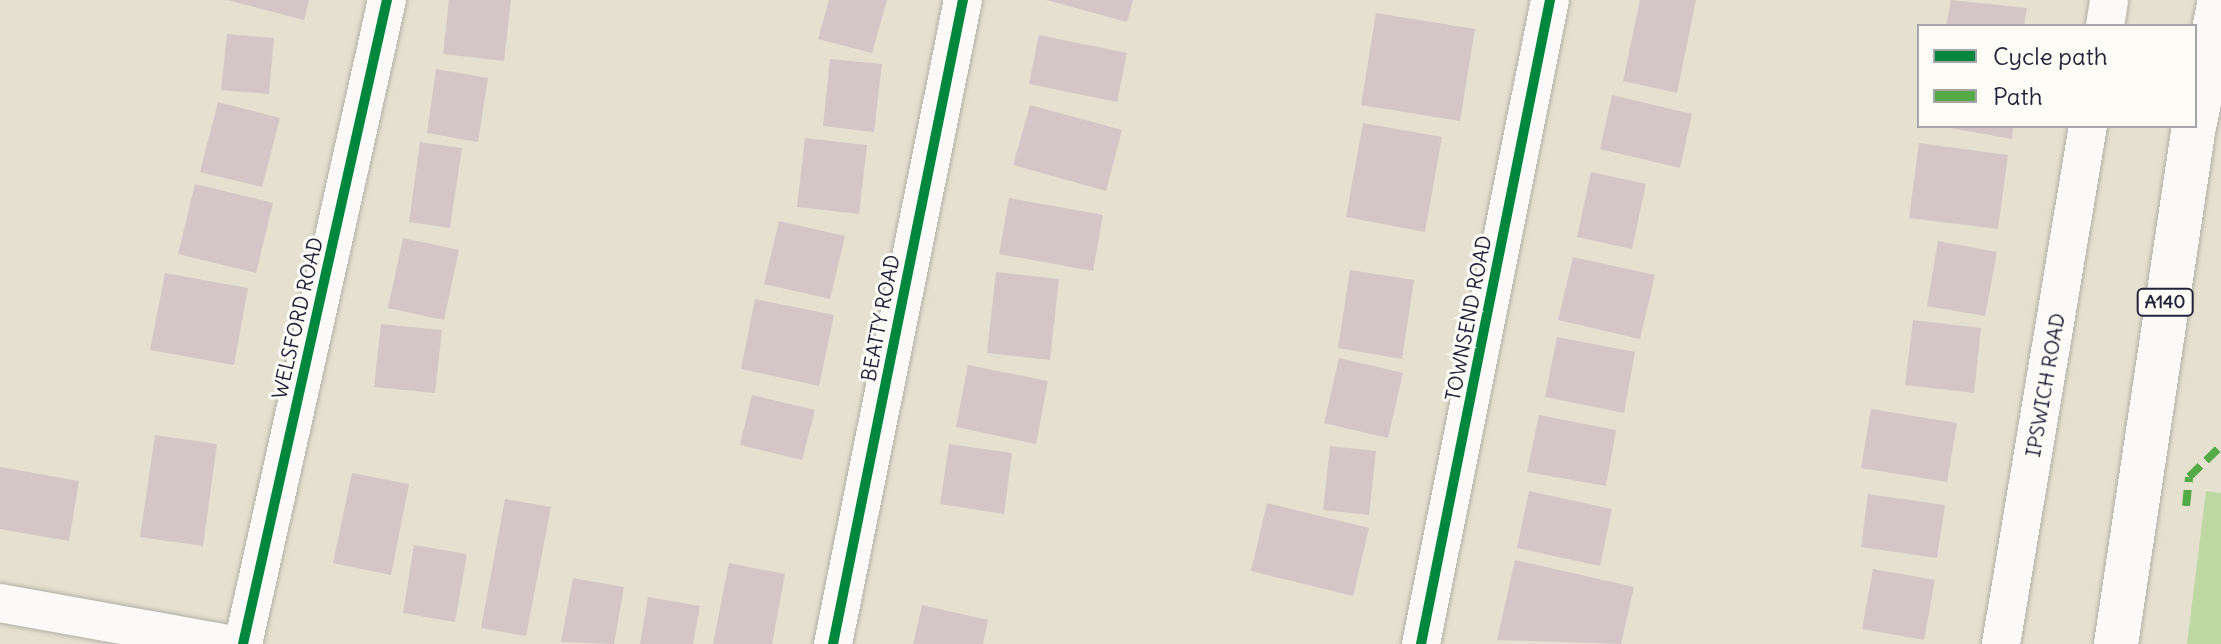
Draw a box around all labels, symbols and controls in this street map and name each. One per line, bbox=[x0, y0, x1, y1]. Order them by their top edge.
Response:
legend bbox=[1917, 24, 2197, 128]
text: Cycle path bbox=[1993, 41, 2108, 71]
text: Path bbox=[1993, 81, 2043, 111]
street label: TOWNSEND ROAD bbox=[1440, 233, 1496, 403]
street label: WELSFORD ROAD bbox=[267, 235, 327, 401]
street label: BEATTY ROAD bbox=[856, 253, 904, 383]
road number: A140 bbox=[2135, 288, 2195, 316]
street label: IPSWICH ROAD bbox=[2021, 311, 2069, 459]

